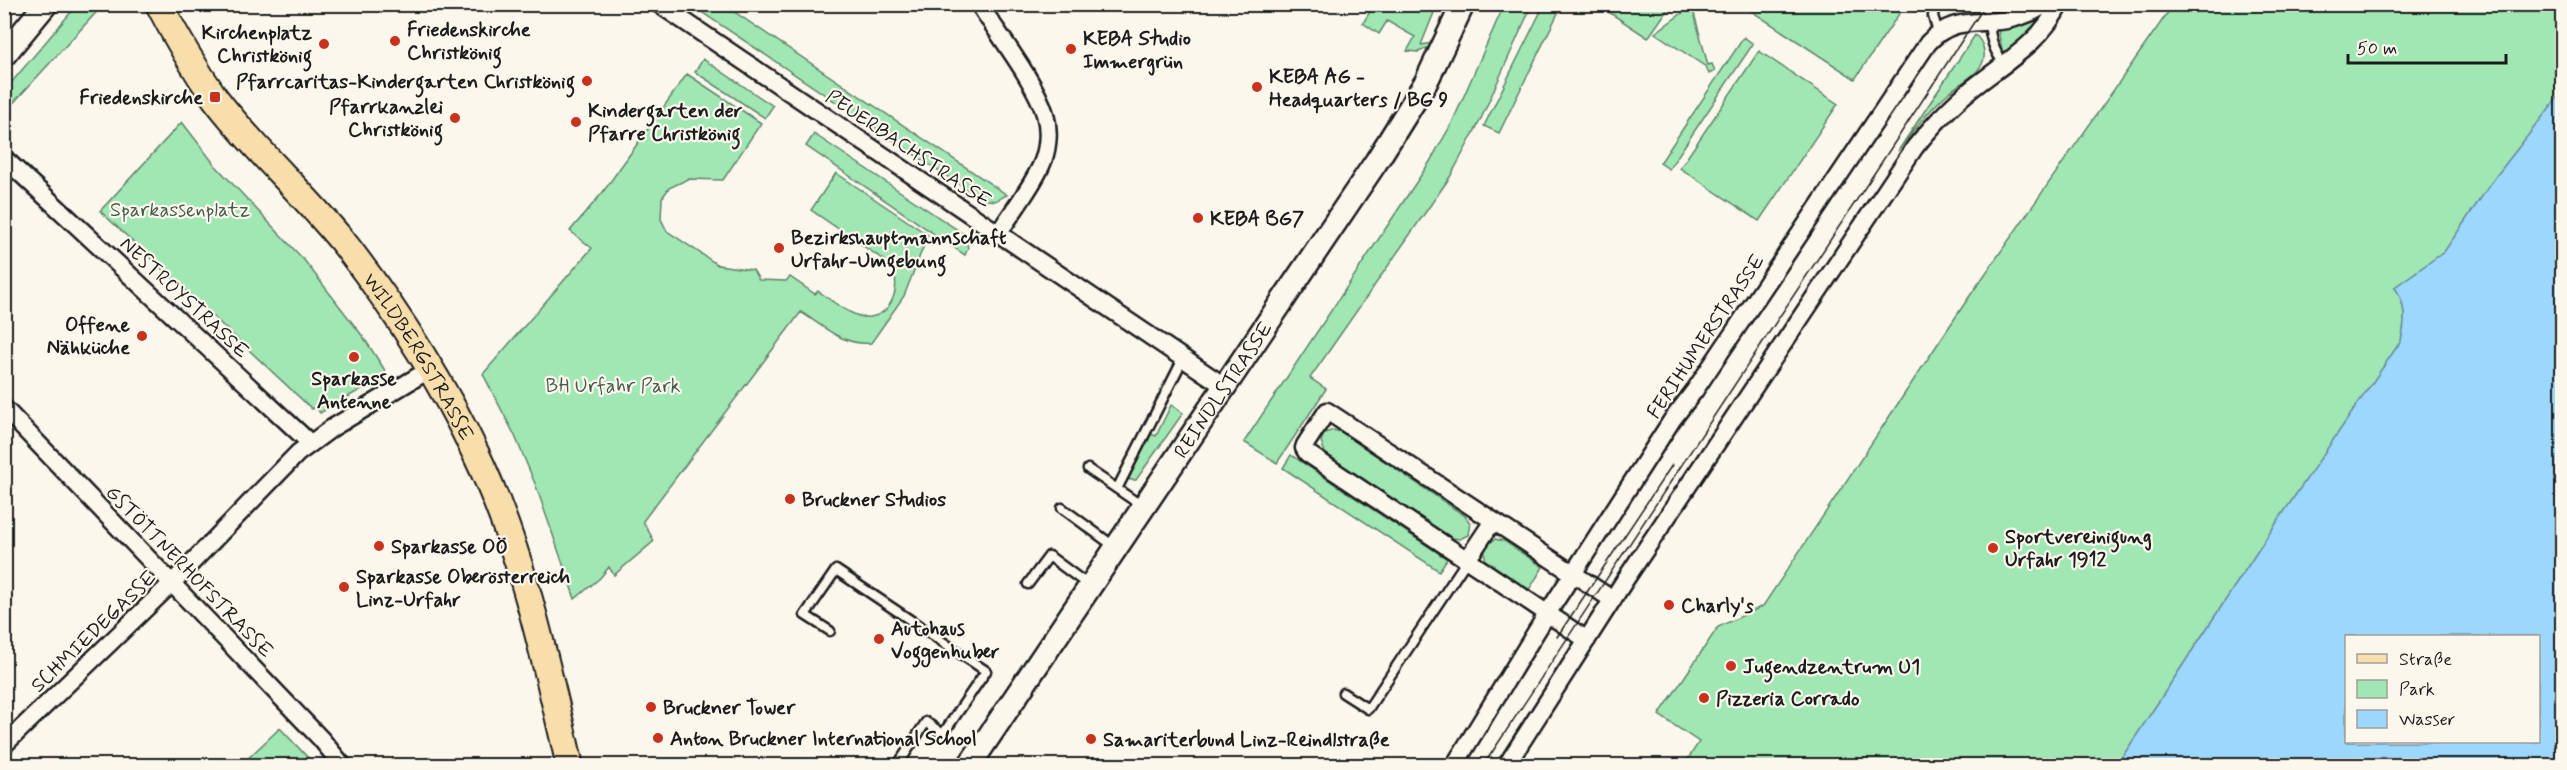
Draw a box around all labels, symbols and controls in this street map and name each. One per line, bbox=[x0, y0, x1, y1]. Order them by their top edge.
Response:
place label: Friedenskirche Christkönig bbox=[407, 17, 531, 69]
place label: Kirchenplatz Christkönig bbox=[202, 20, 312, 72]
place label: KEBA Studio Immergrün bbox=[1083, 26, 1191, 76]
scale bar bbox=[2348, 27, 2506, 65]
marker: Friedenskirche Christkönig bbox=[388, 34, 402, 48]
marker: Kirchenplatz Christkönig bbox=[317, 37, 331, 51]
text: 50 m bbox=[2357, 37, 2397, 61]
marker: KEBA Studio Immergrün bbox=[1064, 42, 1078, 56]
place label: KEBA AG - Headquarters / BG 9 bbox=[1269, 64, 1448, 114]
place label: Pfarrcaritas-Kindergarten Christkönig bbox=[236, 69, 575, 98]
marker: Pfarrcaritas-Kindergarten Christkönig bbox=[580, 74, 594, 88]
marker: KEBA AG - Headquarters / BG 9 bbox=[1250, 80, 1264, 94]
street label: PEUERBACHSTRASSE bbox=[820, 84, 996, 215]
place label: Friedenskirche bbox=[79, 85, 203, 112]
marker: Friedenskirche bbox=[208, 90, 222, 104]
place label: Pfarrkanzlei Christkönig bbox=[329, 94, 443, 146]
place label: Kindergarten der Pfarre Christkönig bbox=[588, 98, 743, 150]
marker: Pfarrkanzlei Christkönig bbox=[448, 111, 462, 125]
marker: Kindergarten der Pfarre Christkönig bbox=[569, 115, 583, 129]
park label: Sparkassenplatz bbox=[110, 197, 250, 224]
place label: KEBA BG7 bbox=[1210, 206, 1304, 233]
marker: KEBA BG7 bbox=[1191, 211, 1205, 225]
place label: Bezirkshauptmannschaft Urfahr-Umgebung bbox=[791, 225, 1007, 277]
street label: NESTROYSTRASSE bbox=[114, 231, 254, 365]
marker: Bezirkshauptmannschaft Urfahr-Umgebung bbox=[772, 241, 786, 255]
street label: FERIHUMERSTRASSE bbox=[1641, 249, 1772, 425]
street label: WILDBERGSTRASSE bbox=[356, 268, 479, 445]
place label: Offene Nähküche bbox=[47, 312, 131, 362]
street label: REINDLSTRASSE bbox=[1168, 317, 1280, 464]
marker: Offene Nähküche bbox=[135, 329, 149, 343]
marker: Sparkasse Antenne bbox=[347, 350, 361, 364]
place label: Sparkasse Antenne bbox=[311, 366, 397, 416]
park label: BH Urfahr Park bbox=[546, 373, 680, 400]
street label: GSTÖTTNERHOFSTRASSE bbox=[99, 480, 279, 664]
place label: Bruckner Studios bbox=[802, 487, 946, 514]
marker: Bruckner Studios bbox=[783, 492, 797, 506]
place label: Sportvereinigung Urfahr 1912 bbox=[2005, 524, 2152, 574]
place label: Sparkasse OÖ bbox=[391, 534, 508, 561]
marker: Sparkasse OÖ bbox=[372, 539, 386, 553]
marker: Sportvereinigung Urfahr 1912 bbox=[1986, 541, 2000, 555]
place label: Sparkasse Oberösterreich Linz-Urfahr bbox=[356, 564, 571, 614]
street label: SCHMIEDEGASSE bbox=[25, 565, 163, 699]
marker: Sparkasse Oberösterreich Linz-Urfahr bbox=[337, 580, 351, 594]
place label: Charly's bbox=[1681, 593, 1754, 620]
marker: Charly's bbox=[1662, 598, 1676, 612]
place label: Autohaus Voggenhuber bbox=[891, 616, 1000, 668]
marker: Autohaus Voggenhuber bbox=[872, 632, 886, 646]
legend bbox=[2345, 635, 2540, 743]
text: Straße bbox=[2399, 648, 2452, 672]
place label: Jugendzentrum U1 bbox=[1743, 654, 1920, 683]
marker: Jugendzentrum U1 bbox=[1724, 659, 1738, 673]
text: Park bbox=[2399, 678, 2435, 702]
place label: Pizzeria Corrado bbox=[1716, 686, 1860, 713]
marker: Pizzeria Corrado bbox=[1697, 691, 1711, 705]
place label: Bruckner Tower bbox=[663, 695, 796, 722]
marker: Bruckner Tower bbox=[644, 700, 658, 714]
text: Wasser bbox=[2399, 708, 2456, 732]
place label: Anton Bruckner International School bbox=[670, 726, 977, 753]
place label: Samariterbund Linz-Reindlstraße bbox=[1103, 727, 1390, 754]
marker: Anton Bruckner International School bbox=[651, 731, 665, 745]
marker: Samariterbund Linz-Reindlstraße bbox=[1084, 732, 1098, 746]

